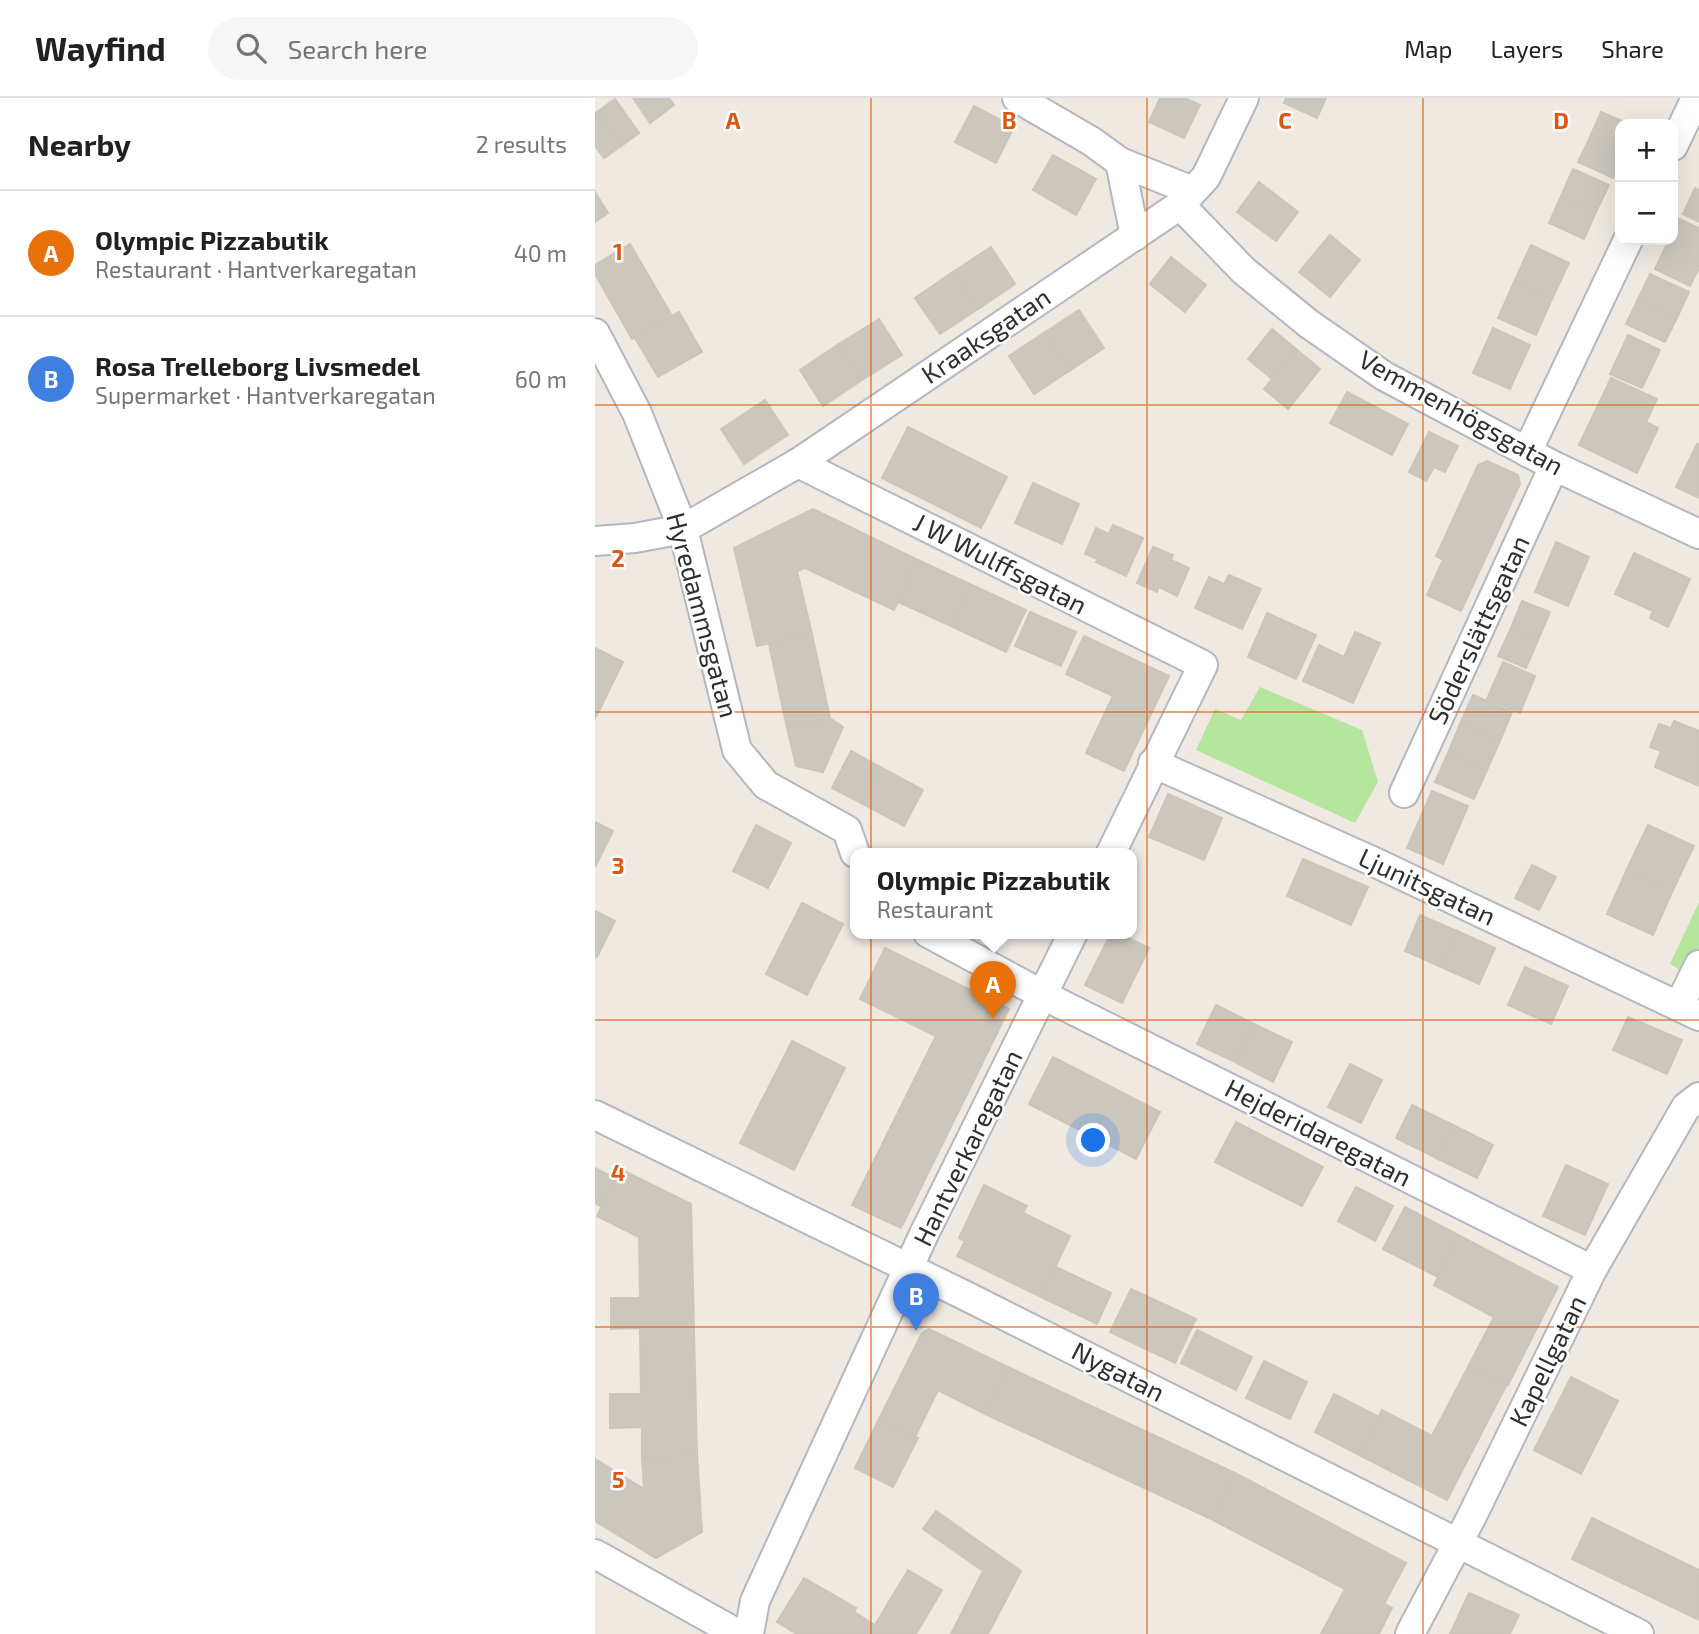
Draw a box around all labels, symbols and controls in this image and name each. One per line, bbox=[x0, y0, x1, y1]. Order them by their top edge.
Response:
search box bbox=[208, 17, 698, 80]
text: Wayfind bbox=[35, 28, 166, 68]
icon: search bbox=[232, 29, 270, 67]
text: Search here bbox=[288, 33, 427, 64]
text: Map bbox=[1404, 34, 1452, 63]
text: Layers bbox=[1490, 34, 1563, 63]
text: Share bbox=[1601, 34, 1664, 63]
text: A bbox=[725, 106, 741, 134]
text: B bbox=[1002, 106, 1016, 134]
text: C bbox=[1278, 106, 1292, 134]
text: D bbox=[1553, 106, 1569, 134]
map controls bbox=[1615, 119, 1678, 245]
button: + bbox=[1615, 119, 1678, 182]
text: Nearby bbox=[28, 126, 131, 162]
text: 2 results bbox=[476, 130, 567, 158]
button: − bbox=[1615, 182, 1678, 245]
text: Olympic Pizzabutik bbox=[95, 224, 329, 255]
text: 1 bbox=[613, 237, 623, 265]
text: A bbox=[43, 239, 59, 267]
text: 40 m bbox=[514, 239, 567, 267]
text: Restaurant · Hantverkaregatan bbox=[95, 255, 417, 283]
street label: Kraaksgatan bbox=[915, 280, 1055, 389]
street label: Vemmenhögsgatan bbox=[1354, 343, 1569, 481]
text: Rosa Trelleborg Livsmedel bbox=[95, 350, 420, 381]
text: B bbox=[44, 365, 58, 393]
text: 60 m bbox=[515, 365, 567, 393]
text: Supermarket · Hantverkaregatan bbox=[95, 381, 436, 409]
street label: J W Wulffsgatan bbox=[909, 506, 1093, 620]
street label: Hyredammsgatan bbox=[661, 509, 746, 721]
street label: Söderslättsgatan bbox=[1420, 530, 1535, 729]
text: 2 bbox=[611, 544, 625, 572]
street label: Ljunitsgatan bbox=[1354, 840, 1501, 931]
popup bbox=[850, 848, 1137, 939]
text: 3 bbox=[611, 851, 625, 879]
text: Olympic Pizzabutik bbox=[877, 864, 1110, 895]
text: Restaurant bbox=[877, 895, 993, 923]
pin: A bbox=[970, 961, 1016, 1019]
street label: Hantverkaregatan bbox=[906, 1044, 1028, 1250]
street label: Hejderidaregatan bbox=[1220, 1071, 1417, 1192]
your location bbox=[1076, 1123, 1110, 1157]
text: 4 bbox=[611, 1158, 625, 1186]
pin: B bbox=[893, 1273, 939, 1331]
street label: Kapellgatan bbox=[1502, 1290, 1592, 1431]
street label: Nygatan bbox=[1067, 1334, 1170, 1407]
text: 5 bbox=[612, 1465, 624, 1493]

